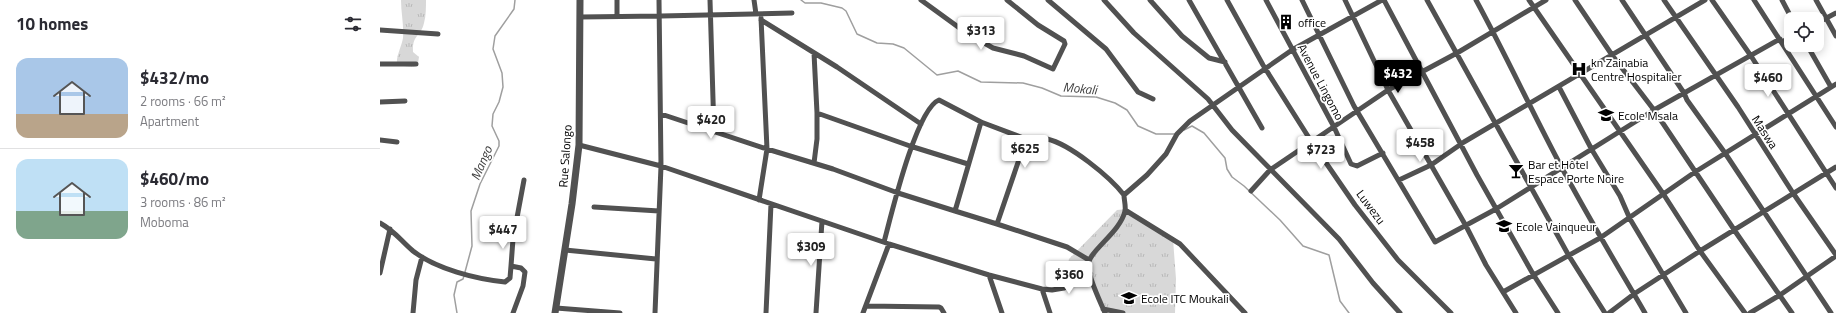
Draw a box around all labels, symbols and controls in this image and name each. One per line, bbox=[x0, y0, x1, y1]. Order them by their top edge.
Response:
text: 10 homes bbox=[16, 11, 88, 37]
map controls bbox=[1784, 12, 1824, 52]
button: locate bbox=[1784, 12, 1824, 52]
icon: filters bbox=[342, 13, 364, 35]
building icon: office bbox=[1277, 13, 1295, 31]
place label: office bbox=[1298, 13, 1326, 32]
pin: $313 bbox=[957, 17, 1005, 51]
text: $313 bbox=[966, 20, 996, 40]
street label: Avenue Lingomo bbox=[1293, 41, 1349, 123]
place label: kn Zainabia Centre Hospitalier bbox=[1591, 53, 1682, 86]
pin: $432 bbox=[1374, 60, 1422, 94]
hospital icon: kn Zainabia Centre Hospitalier bbox=[1570, 60, 1588, 78]
text: $432 bbox=[1383, 63, 1413, 83]
pin: $460 bbox=[1744, 64, 1792, 98]
text: $432/mo bbox=[140, 65, 209, 91]
text: $460 bbox=[1753, 67, 1783, 87]
icon: home bbox=[48, 74, 96, 122]
water label: Mokali bbox=[1062, 77, 1099, 100]
text: 2 rooms · 66 m² bbox=[140, 91, 226, 111]
pin: $420 bbox=[687, 106, 735, 140]
school or university icon: Ecole Msala bbox=[1597, 106, 1615, 124]
place label: Ecole Msala bbox=[1618, 106, 1678, 125]
text: $420 bbox=[696, 109, 726, 129]
text: Apartment bbox=[140, 111, 199, 131]
street label: Maswa bbox=[1747, 111, 1783, 153]
street label: Rue Salongo bbox=[553, 124, 577, 188]
pin: $458 bbox=[1396, 129, 1444, 163]
text: $458 bbox=[1405, 132, 1435, 152]
pin: $625 bbox=[1001, 135, 1049, 169]
pin: $723 bbox=[1297, 136, 1345, 170]
text: $625 bbox=[1010, 138, 1040, 158]
text: $723 bbox=[1306, 139, 1336, 159]
water label: Mango bbox=[465, 142, 497, 183]
place label: Bar et Hôtel Espace Porte Noire bbox=[1528, 155, 1624, 188]
bar icon: Bar et Hôtel Espace Porte Noire bbox=[1507, 162, 1525, 180]
text: $460/mo bbox=[140, 166, 209, 192]
icon: home bbox=[48, 175, 96, 223]
street label: Luwezu bbox=[1352, 186, 1390, 228]
text: 3 rooms · 86 m² bbox=[140, 192, 226, 212]
text: Moboma bbox=[140, 212, 189, 232]
pin: $447 bbox=[479, 216, 527, 250]
school or university icon: Ecole Vainqueur bbox=[1495, 217, 1513, 235]
place label: Ecole Vainqueur bbox=[1516, 217, 1597, 236]
text: $447 bbox=[488, 219, 518, 239]
pin: $309 bbox=[787, 233, 835, 267]
text: $309 bbox=[796, 236, 826, 256]
pin: $360 bbox=[1045, 261, 1093, 295]
text: $360 bbox=[1054, 264, 1084, 284]
school or university icon: Ecole ITC Moukali bbox=[1120, 289, 1138, 307]
place label: Ecole ITC Moukali bbox=[1141, 289, 1229, 308]

